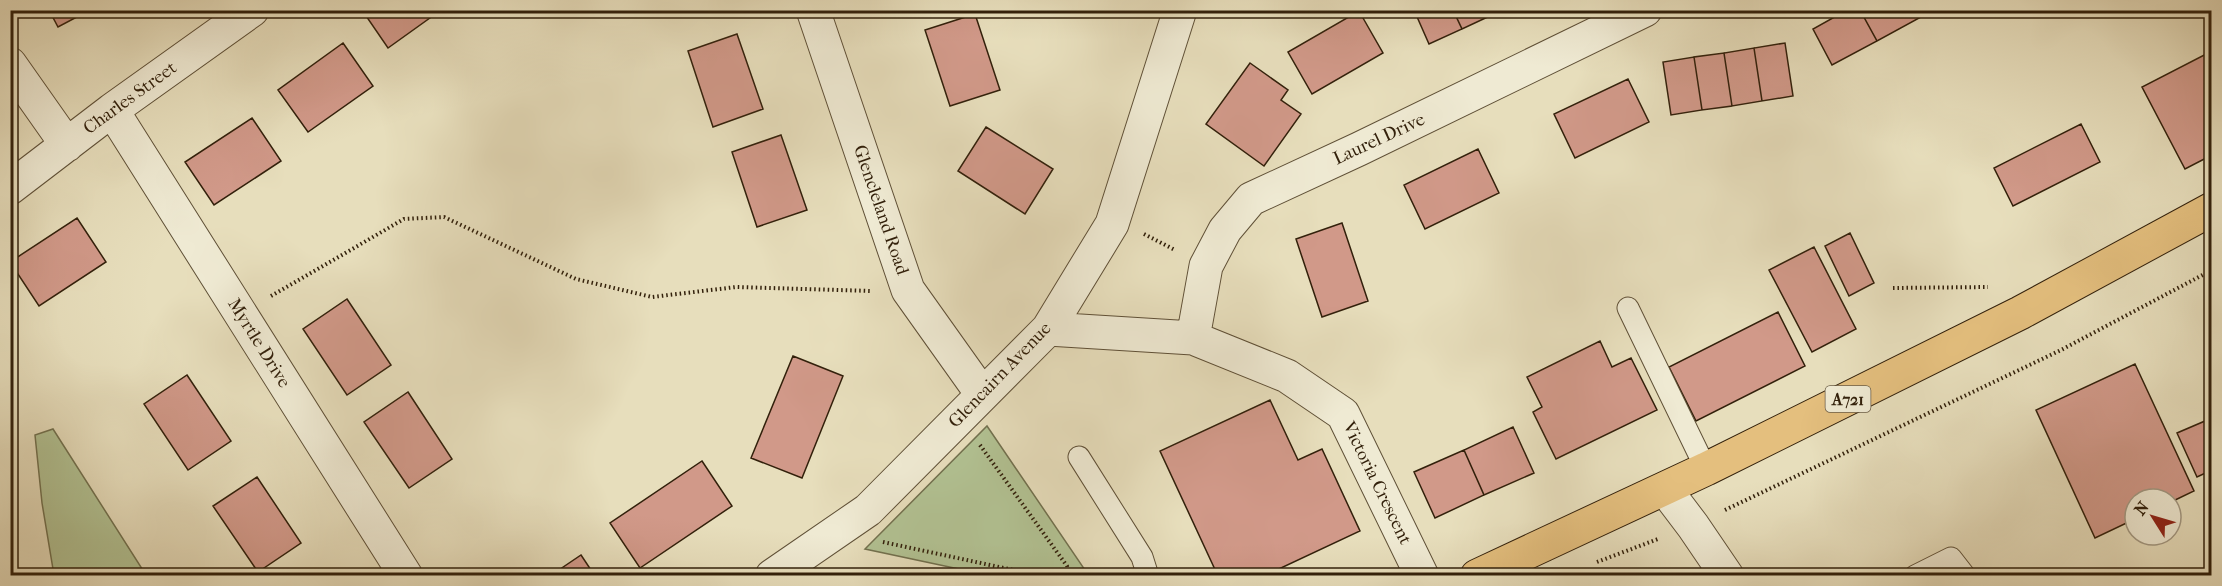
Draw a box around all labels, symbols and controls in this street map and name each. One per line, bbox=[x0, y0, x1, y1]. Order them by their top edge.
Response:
street label: Charles Street bbox=[79, 57, 181, 139]
street label: Laurel Drive bbox=[1330, 109, 1428, 169]
street label: Glencleland Road bbox=[849, 142, 913, 278]
street label: Myrtle Drive bbox=[223, 294, 295, 392]
street label: Glencairn Avenue bbox=[944, 318, 1056, 432]
road number: A721 bbox=[1826, 386, 1870, 412]
street label: Victoria Crescent bbox=[1338, 417, 1416, 548]
north arrow bbox=[2123, 487, 2183, 547]
text: N bbox=[2130, 497, 2153, 519]

